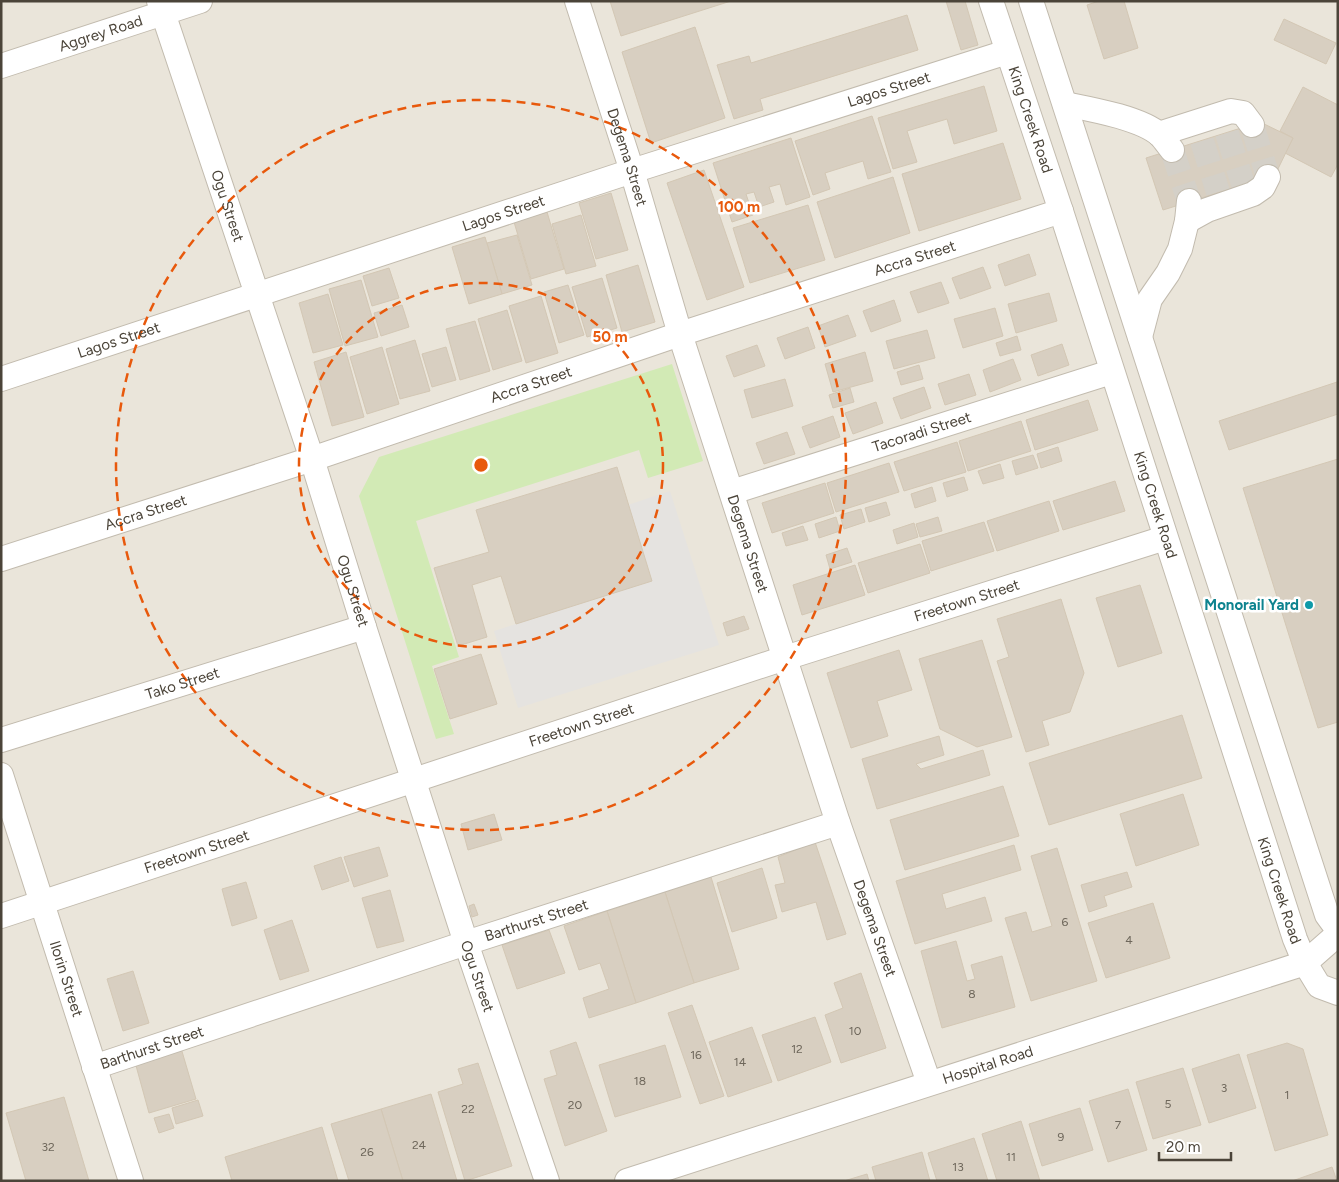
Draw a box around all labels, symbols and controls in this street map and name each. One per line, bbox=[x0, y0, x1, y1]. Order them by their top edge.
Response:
street label: Aggrey Road bbox=[57, 11, 145, 55]
street label: King Creek Road bbox=[1004, 64, 1057, 175]
street label: Lagos Street bbox=[845, 68, 933, 111]
street label: Degema Street bbox=[603, 106, 651, 209]
street label: Ogu Street bbox=[207, 168, 248, 244]
street label: Lagos Street bbox=[460, 191, 547, 235]
text: 100 m bbox=[718, 198, 760, 216]
street label: Accra Street bbox=[872, 237, 958, 280]
street label: Lagos Street bbox=[75, 318, 163, 362]
text: 50 m bbox=[592, 328, 628, 346]
street label: Accra Street bbox=[488, 362, 574, 407]
street label: Tacoradi Street bbox=[870, 408, 974, 456]
street label: King Creek Road bbox=[1130, 449, 1181, 561]
centre of rings bbox=[472, 456, 490, 474]
street label: Accra Street bbox=[103, 491, 189, 534]
street label: Degema Street bbox=[724, 493, 772, 595]
street label: Ogu Street bbox=[333, 553, 373, 630]
street label: Freetown Street bbox=[912, 575, 1022, 626]
place label: Monorail Yard bbox=[1204, 596, 1299, 614]
marker: Monorail Yard bbox=[1303, 599, 1315, 611]
street label: Tako Street bbox=[143, 663, 222, 704]
street label: Freetown Street bbox=[527, 699, 637, 751]
street label: Freetown Street bbox=[142, 826, 252, 877]
street label: King Creek Road bbox=[1254, 835, 1305, 947]
street label: Degema Street bbox=[850, 877, 900, 980]
street label: Barthurst Street bbox=[482, 895, 591, 945]
house number: 6 bbox=[1062, 915, 1069, 929]
house number: 4 bbox=[1125, 933, 1133, 947]
street label: Ogu Street bbox=[457, 938, 498, 1015]
street label: Ilorin Street bbox=[46, 939, 87, 1019]
house number: 8 bbox=[968, 987, 976, 1001]
street label: Barthurst Street bbox=[98, 1022, 206, 1073]
house number: 10 bbox=[849, 1024, 862, 1038]
house number: 12 bbox=[791, 1042, 803, 1056]
street label: Hospital Road bbox=[940, 1042, 1035, 1088]
house number: 16 bbox=[690, 1048, 702, 1062]
house number: 14 bbox=[734, 1055, 747, 1069]
house number: 18 bbox=[634, 1074, 646, 1088]
house number: 3 bbox=[1221, 1081, 1227, 1095]
house number: 1 bbox=[1285, 1088, 1289, 1102]
house number: 5 bbox=[1165, 1097, 1172, 1111]
house number: 20 bbox=[568, 1098, 583, 1112]
house number: 22 bbox=[461, 1102, 475, 1116]
house number: 7 bbox=[1115, 1118, 1122, 1132]
house number: 9 bbox=[1058, 1130, 1065, 1144]
scale bar bbox=[1159, 1130, 1232, 1162]
house number: 24 bbox=[412, 1138, 427, 1152]
text: 20 m bbox=[1166, 1138, 1200, 1156]
house number: 32 bbox=[41, 1140, 55, 1154]
house number: 26 bbox=[360, 1145, 374, 1159]
house number: 11 bbox=[1006, 1150, 1016, 1164]
house number: 13 bbox=[952, 1160, 964, 1174]

